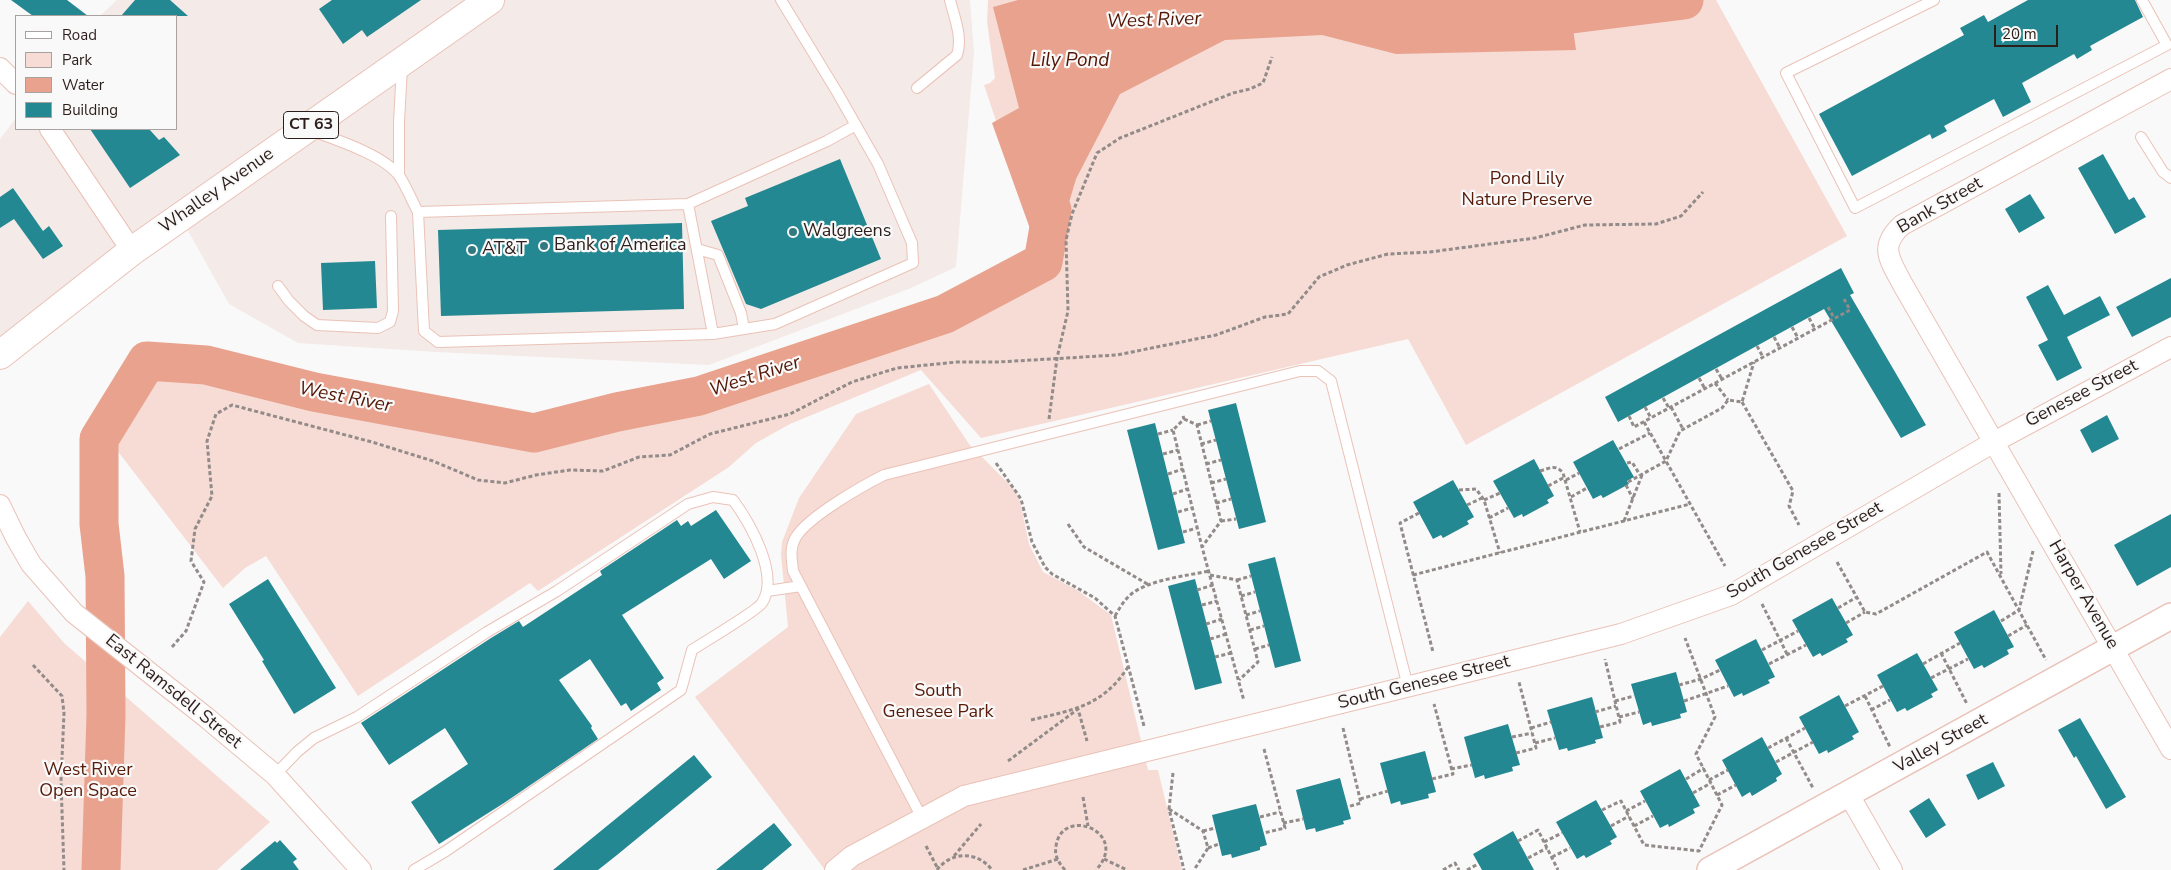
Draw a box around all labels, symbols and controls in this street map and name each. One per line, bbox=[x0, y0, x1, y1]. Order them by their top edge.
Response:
water label: West River bbox=[1107, 8, 1201, 34]
legend bbox=[15, 15, 178, 130]
scale bar bbox=[1996, 15, 2060, 47]
text: 20 m bbox=[2002, 24, 2037, 44]
text: Road bbox=[62, 25, 97, 45]
text: Park bbox=[62, 50, 92, 70]
water label: Lily Pond bbox=[1031, 50, 1109, 72]
text: Water bbox=[62, 75, 104, 95]
text: Building bbox=[62, 100, 118, 120]
road number: CT 63 bbox=[284, 112, 338, 138]
street label: Whalley Avenue bbox=[156, 144, 278, 238]
park label: Pond Lily Nature Preserve bbox=[1462, 169, 1592, 212]
street label: Bank Street bbox=[1894, 173, 1986, 239]
place label: Walgreens bbox=[803, 221, 891, 243]
marker: Walgreens bbox=[787, 226, 799, 238]
place label: Bank of America bbox=[554, 235, 687, 257]
place label: AT&T bbox=[482, 239, 527, 261]
marker: Bank of America bbox=[538, 240, 550, 252]
marker: AT&T bbox=[466, 244, 478, 256]
water label: West River bbox=[707, 352, 803, 402]
street label: Genesee Street bbox=[2022, 355, 2142, 433]
water label: West River bbox=[297, 378, 393, 418]
street label: South Genesee Street bbox=[1723, 498, 1887, 604]
street label: Harper Avenue bbox=[2043, 537, 2123, 653]
street label: East Ramsdell Street bbox=[100, 630, 246, 754]
street label: South Genesee Street bbox=[1336, 651, 1512, 715]
park label: South Genesee Park bbox=[883, 681, 993, 724]
street label: Valley Street bbox=[1890, 709, 1992, 779]
park label: West River Open Space bbox=[39, 760, 137, 802]

